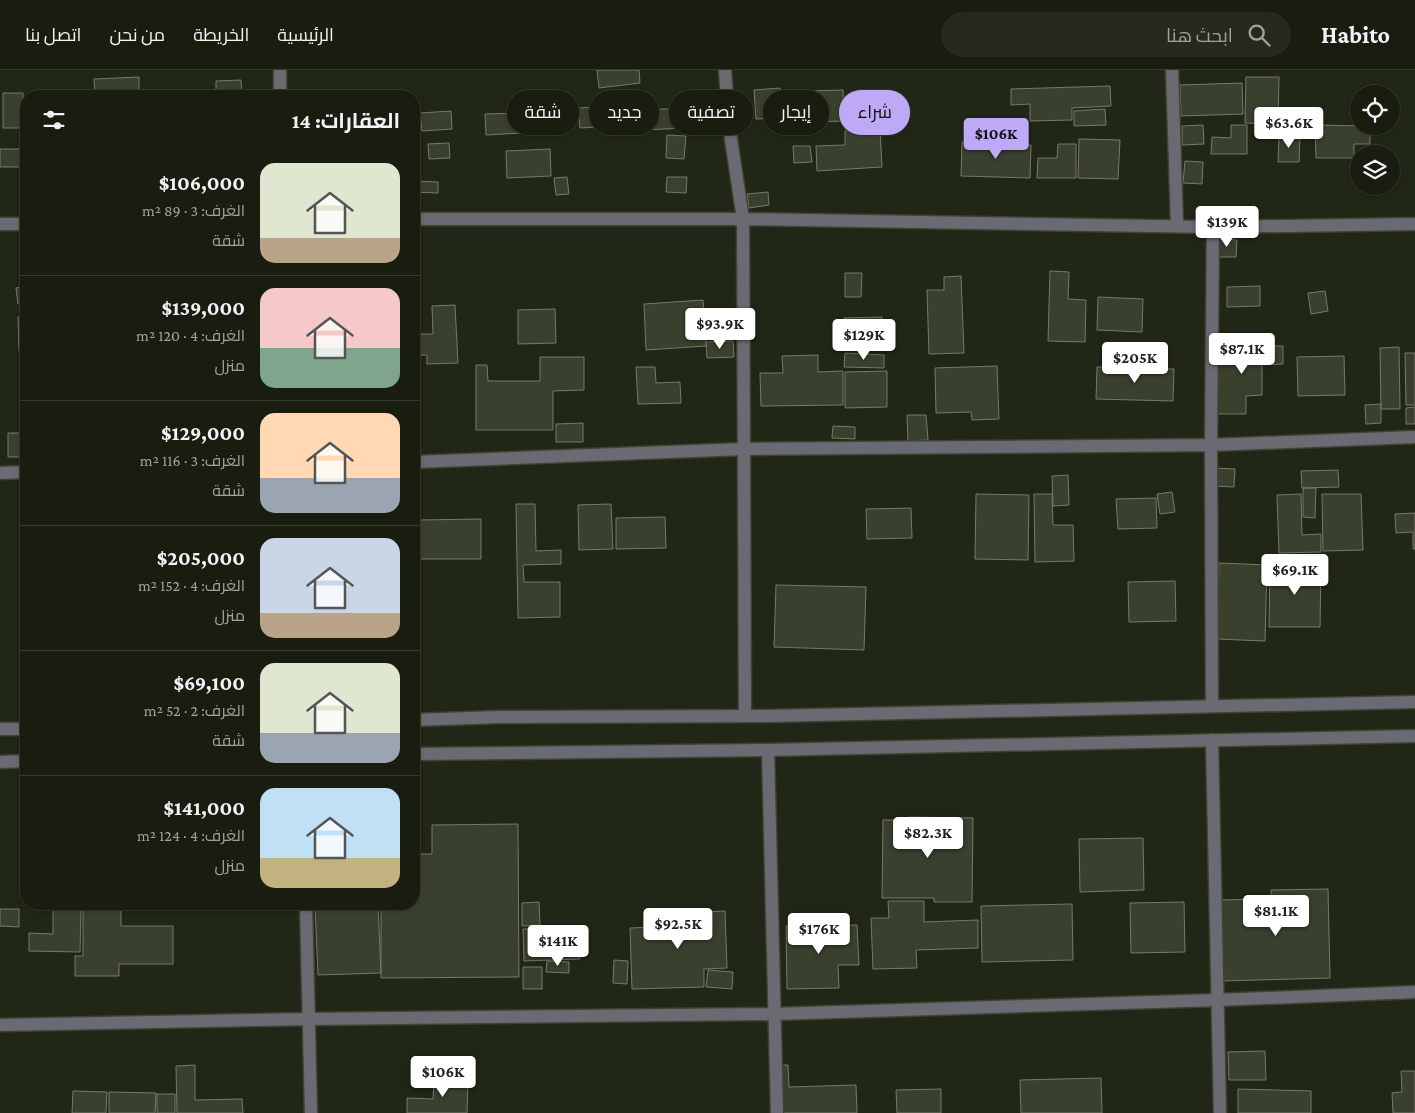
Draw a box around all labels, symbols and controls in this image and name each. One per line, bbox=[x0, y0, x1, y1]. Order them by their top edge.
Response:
search box bbox=[941, 12, 1291, 57]
icon: search bbox=[1245, 21, 1273, 49]
text: Habito bbox=[1321, 21, 1390, 48]
text: اتصل بنا bbox=[25, 25, 81, 45]
text: من نحن bbox=[109, 25, 165, 45]
text: الخريطة bbox=[193, 25, 249, 45]
text: الرئيسية bbox=[277, 25, 334, 45]
text: ابحث هنا bbox=[1166, 25, 1233, 46]
map controls bbox=[1350, 85, 1400, 195]
button: locate bbox=[1350, 85, 1400, 135]
chip: شقة bbox=[507, 90, 579, 135]
chip: جديد bbox=[589, 90, 659, 135]
chip: تصفية bbox=[669, 90, 753, 135]
chip: إيجار bbox=[763, 90, 829, 135]
chip: شراء bbox=[839, 90, 910, 135]
icon: filters bbox=[40, 106, 68, 134]
pin: $63.6K bbox=[1248, 106, 1330, 149]
text: العقارات: 14 bbox=[292, 109, 400, 133]
text: $63.6K bbox=[1265, 114, 1313, 131]
pin: $106K bbox=[961, 118, 1031, 160]
text: $106K bbox=[975, 125, 1017, 142]
button: layers bbox=[1350, 145, 1400, 195]
text: $106,000 bbox=[159, 171, 245, 195]
icon: home bbox=[300, 183, 360, 243]
text: الغرف: 3 · 89 m² bbox=[142, 202, 245, 219]
pin: $139K bbox=[1192, 206, 1262, 248]
text: $139K bbox=[1207, 213, 1247, 230]
text: شقة bbox=[212, 232, 245, 249]
text: $139,000 bbox=[161, 296, 245, 320]
icon: home bbox=[300, 308, 360, 368]
pin: $93.9K bbox=[679, 308, 761, 350]
text: $93.9K bbox=[696, 315, 744, 332]
pin: $129K bbox=[829, 318, 899, 361]
text: $129K bbox=[843, 326, 885, 343]
text: الغرف: 4 · 120 m² bbox=[136, 327, 245, 344]
pin: $87.1K bbox=[1201, 332, 1283, 375]
text: $87.1K bbox=[1220, 340, 1264, 357]
pin: $205K bbox=[1100, 342, 1170, 384]
text: $205K bbox=[1113, 349, 1157, 366]
text: منزل bbox=[215, 357, 245, 374]
text: $129,000 bbox=[161, 421, 245, 445]
icon: home bbox=[300, 433, 360, 493]
text: الغرف: 3 · 116 m² bbox=[140, 452, 245, 469]
text: شقة bbox=[212, 482, 245, 499]
text: $205,000 bbox=[157, 546, 245, 570]
pin: $69.1K bbox=[1254, 554, 1336, 596]
icon: home bbox=[300, 558, 360, 618]
text: $69.1K bbox=[1272, 561, 1318, 578]
text: الغرف: 4 · 152 m² bbox=[138, 577, 245, 594]
text: منزل bbox=[215, 607, 245, 624]
text: $69,100 bbox=[173, 671, 245, 695]
icon: home bbox=[300, 683, 360, 743]
text: الغرف: 2 · 52 m² bbox=[144, 702, 245, 719]
text: شقة bbox=[212, 732, 245, 749]
text: $141,000 bbox=[163, 796, 245, 820]
icon: home bbox=[300, 808, 360, 868]
pin: $82.3K bbox=[887, 816, 969, 859]
text: $82.3K bbox=[904, 824, 952, 841]
text: الغرف: 4 · 124 m² bbox=[137, 827, 245, 844]
text: منزل bbox=[215, 857, 245, 874]
pin: $81.1K bbox=[1235, 894, 1317, 937]
text: $81.1K bbox=[1254, 902, 1298, 919]
pin: $92.5K bbox=[637, 908, 719, 950]
pin: $176K bbox=[784, 912, 854, 955]
text: $92.5K bbox=[654, 915, 702, 932]
text: $176K bbox=[799, 920, 839, 937]
pin: $141K bbox=[523, 924, 593, 967]
text: $141K bbox=[539, 932, 577, 949]
pin: $106K bbox=[408, 1056, 478, 1098]
text: $106K bbox=[422, 1063, 464, 1080]

